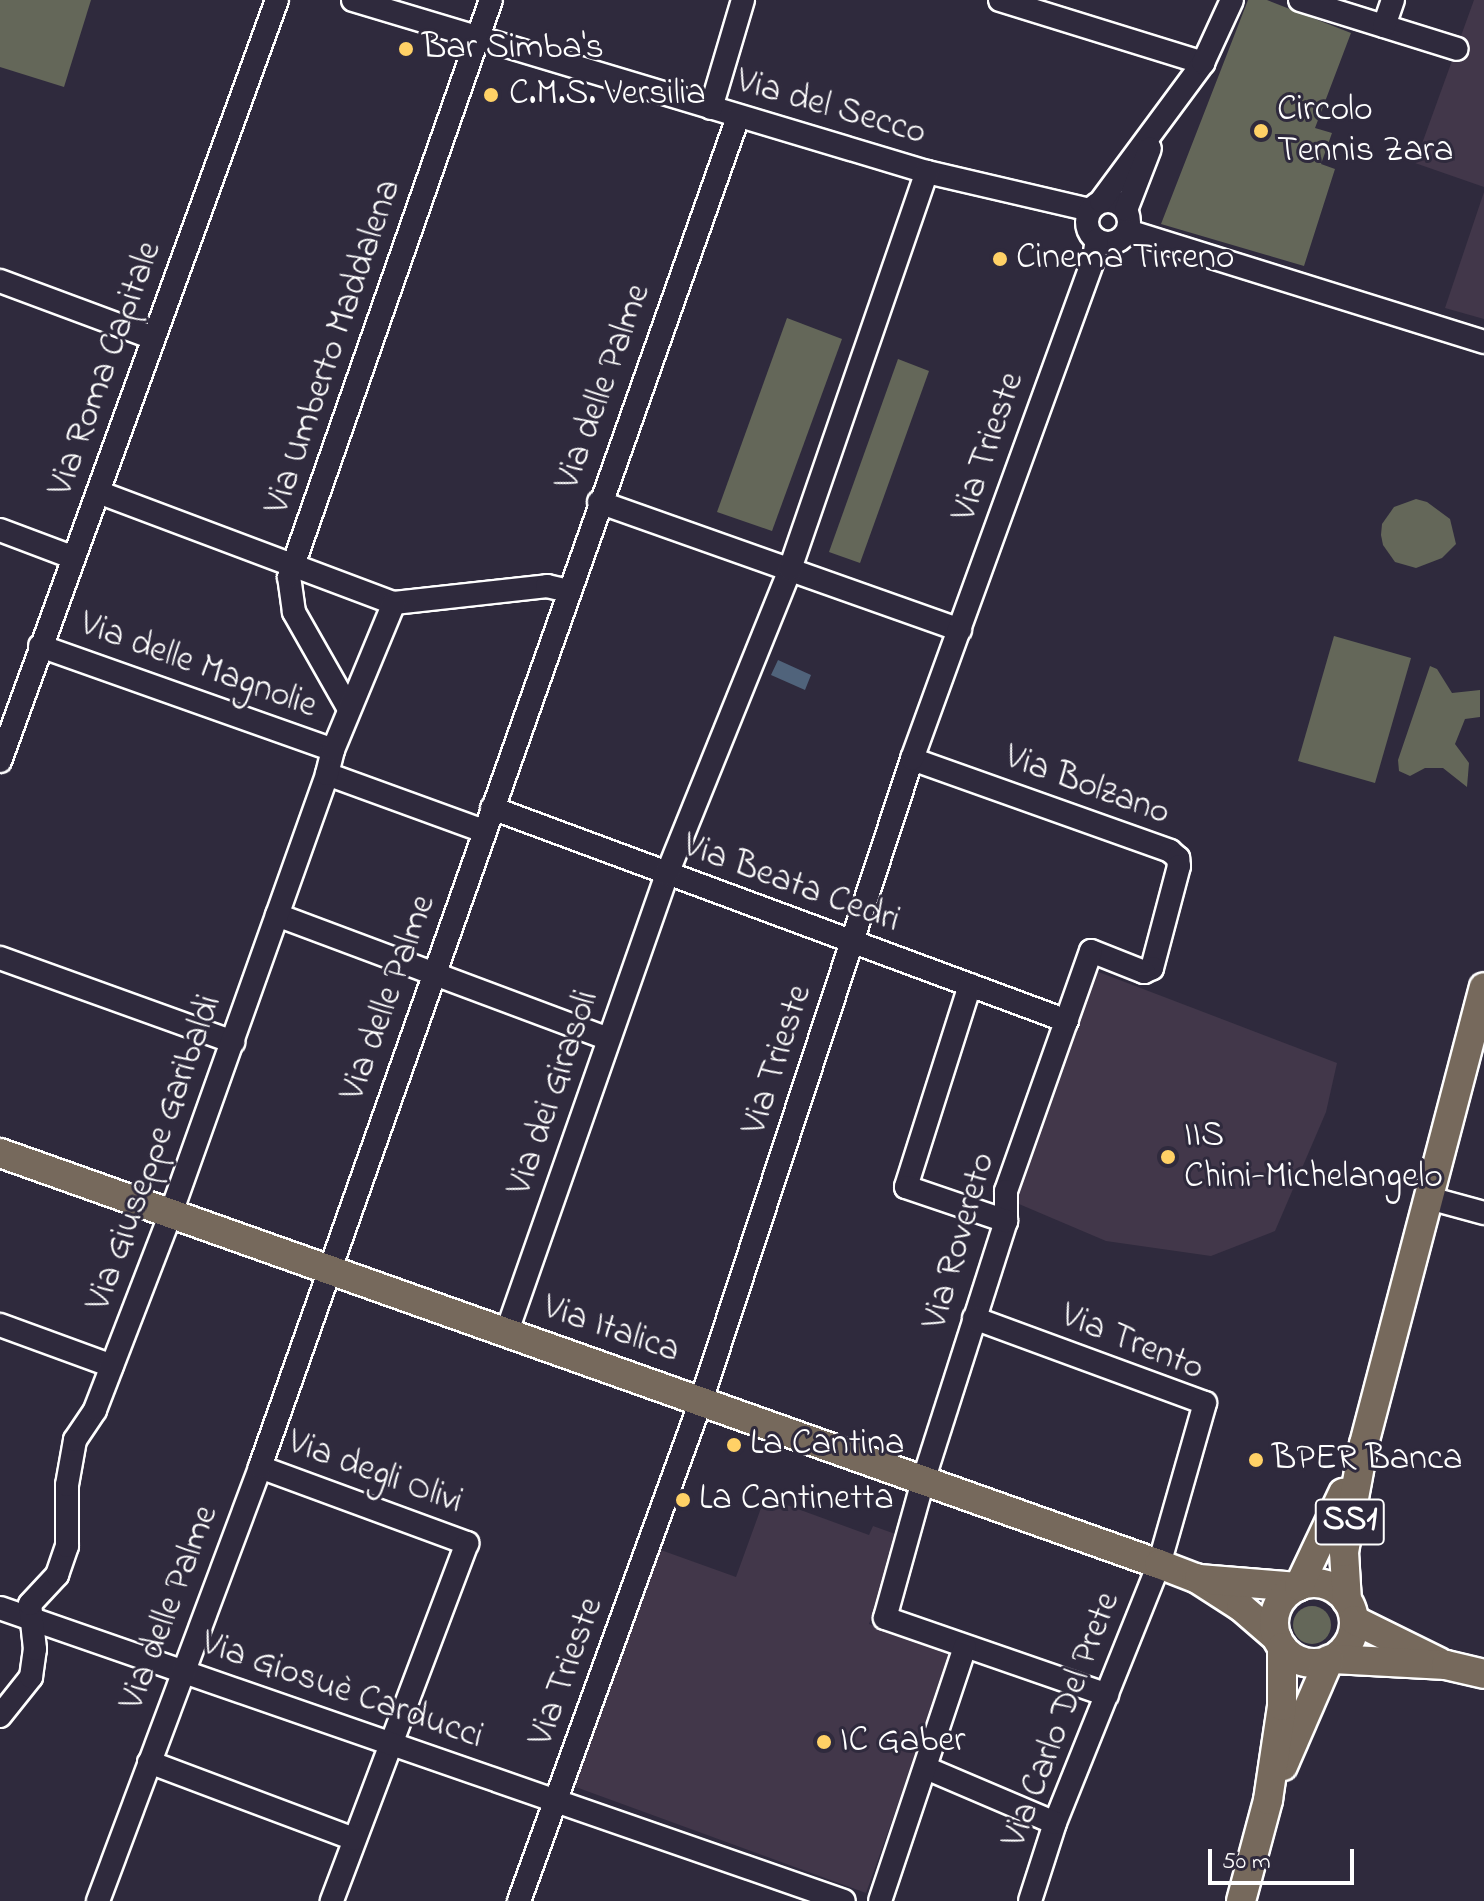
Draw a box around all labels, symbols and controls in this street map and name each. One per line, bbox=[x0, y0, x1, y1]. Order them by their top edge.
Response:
place label: Bar Simba's bbox=[422, 27, 604, 71]
marker: Bar Simba's bbox=[397, 40, 415, 58]
street label: Via del Secco bbox=[731, 60, 931, 156]
place label: C.M.S. Versilia bbox=[509, 73, 706, 117]
marker: C.M.S. Versilia bbox=[480, 84, 502, 106]
place label: Circolo Tennis Zara bbox=[1277, 88, 1454, 173]
marker: Circolo Tennis Zara bbox=[1252, 122, 1270, 140]
street label: Via Umberto Maddalena bbox=[256, 174, 412, 520]
street label: Via Roma Capitale bbox=[40, 236, 172, 502]
place label: Cinema Tirreno bbox=[1016, 237, 1235, 281]
marker: Cinema Tirreno bbox=[991, 250, 1009, 268]
street label: Via delle Palme bbox=[547, 278, 661, 496]
street label: Via Trieste bbox=[943, 367, 1035, 527]
street label: Via delle Magnolie bbox=[74, 603, 322, 729]
street label: Via Bolzano bbox=[999, 736, 1175, 836]
street label: Via Beata Cedri bbox=[677, 825, 905, 943]
street label: Via delle Palme bbox=[332, 889, 446, 1107]
street label: Via Trieste bbox=[734, 980, 822, 1140]
street label: Via dei Girasoli bbox=[499, 985, 609, 1201]
street label: Via Giuseppe Garibaldi bbox=[78, 989, 232, 1317]
place label: IIS Chini-Michelangelo bbox=[1184, 1114, 1443, 1199]
street label: Via Rovereto bbox=[914, 1148, 1006, 1334]
marker: IIS Chini-Michelangelo bbox=[1159, 1148, 1177, 1166]
street label: Via Italica bbox=[537, 1287, 685, 1373]
street label: Via Trento bbox=[1054, 1295, 1210, 1391]
street label: Via degli Olivi bbox=[282, 1421, 468, 1525]
place label: La Cantina bbox=[750, 1423, 904, 1467]
marker: La Cantina bbox=[725, 1436, 743, 1454]
place label: BPER Banca bbox=[1272, 1438, 1462, 1482]
marker: BPER Banca bbox=[1247, 1451, 1265, 1469]
place label: La Cantinetta bbox=[699, 1478, 894, 1522]
marker: La Cantinetta bbox=[674, 1491, 692, 1509]
road number: SS1 bbox=[1314, 1492, 1386, 1552]
street label: Via delle Palme bbox=[111, 1500, 229, 1716]
street label: Via Carlo Del Prete bbox=[994, 1586, 1130, 1854]
street label: Via Trieste bbox=[520, 1592, 614, 1752]
street label: Via Giosuè Carducci bbox=[196, 1623, 488, 1759]
place label: IC Gaber bbox=[840, 1720, 966, 1764]
marker: IC Gaber bbox=[815, 1733, 833, 1751]
scale bar bbox=[1212, 1833, 1358, 1883]
text: 50 m bbox=[1222, 1845, 1271, 1880]

